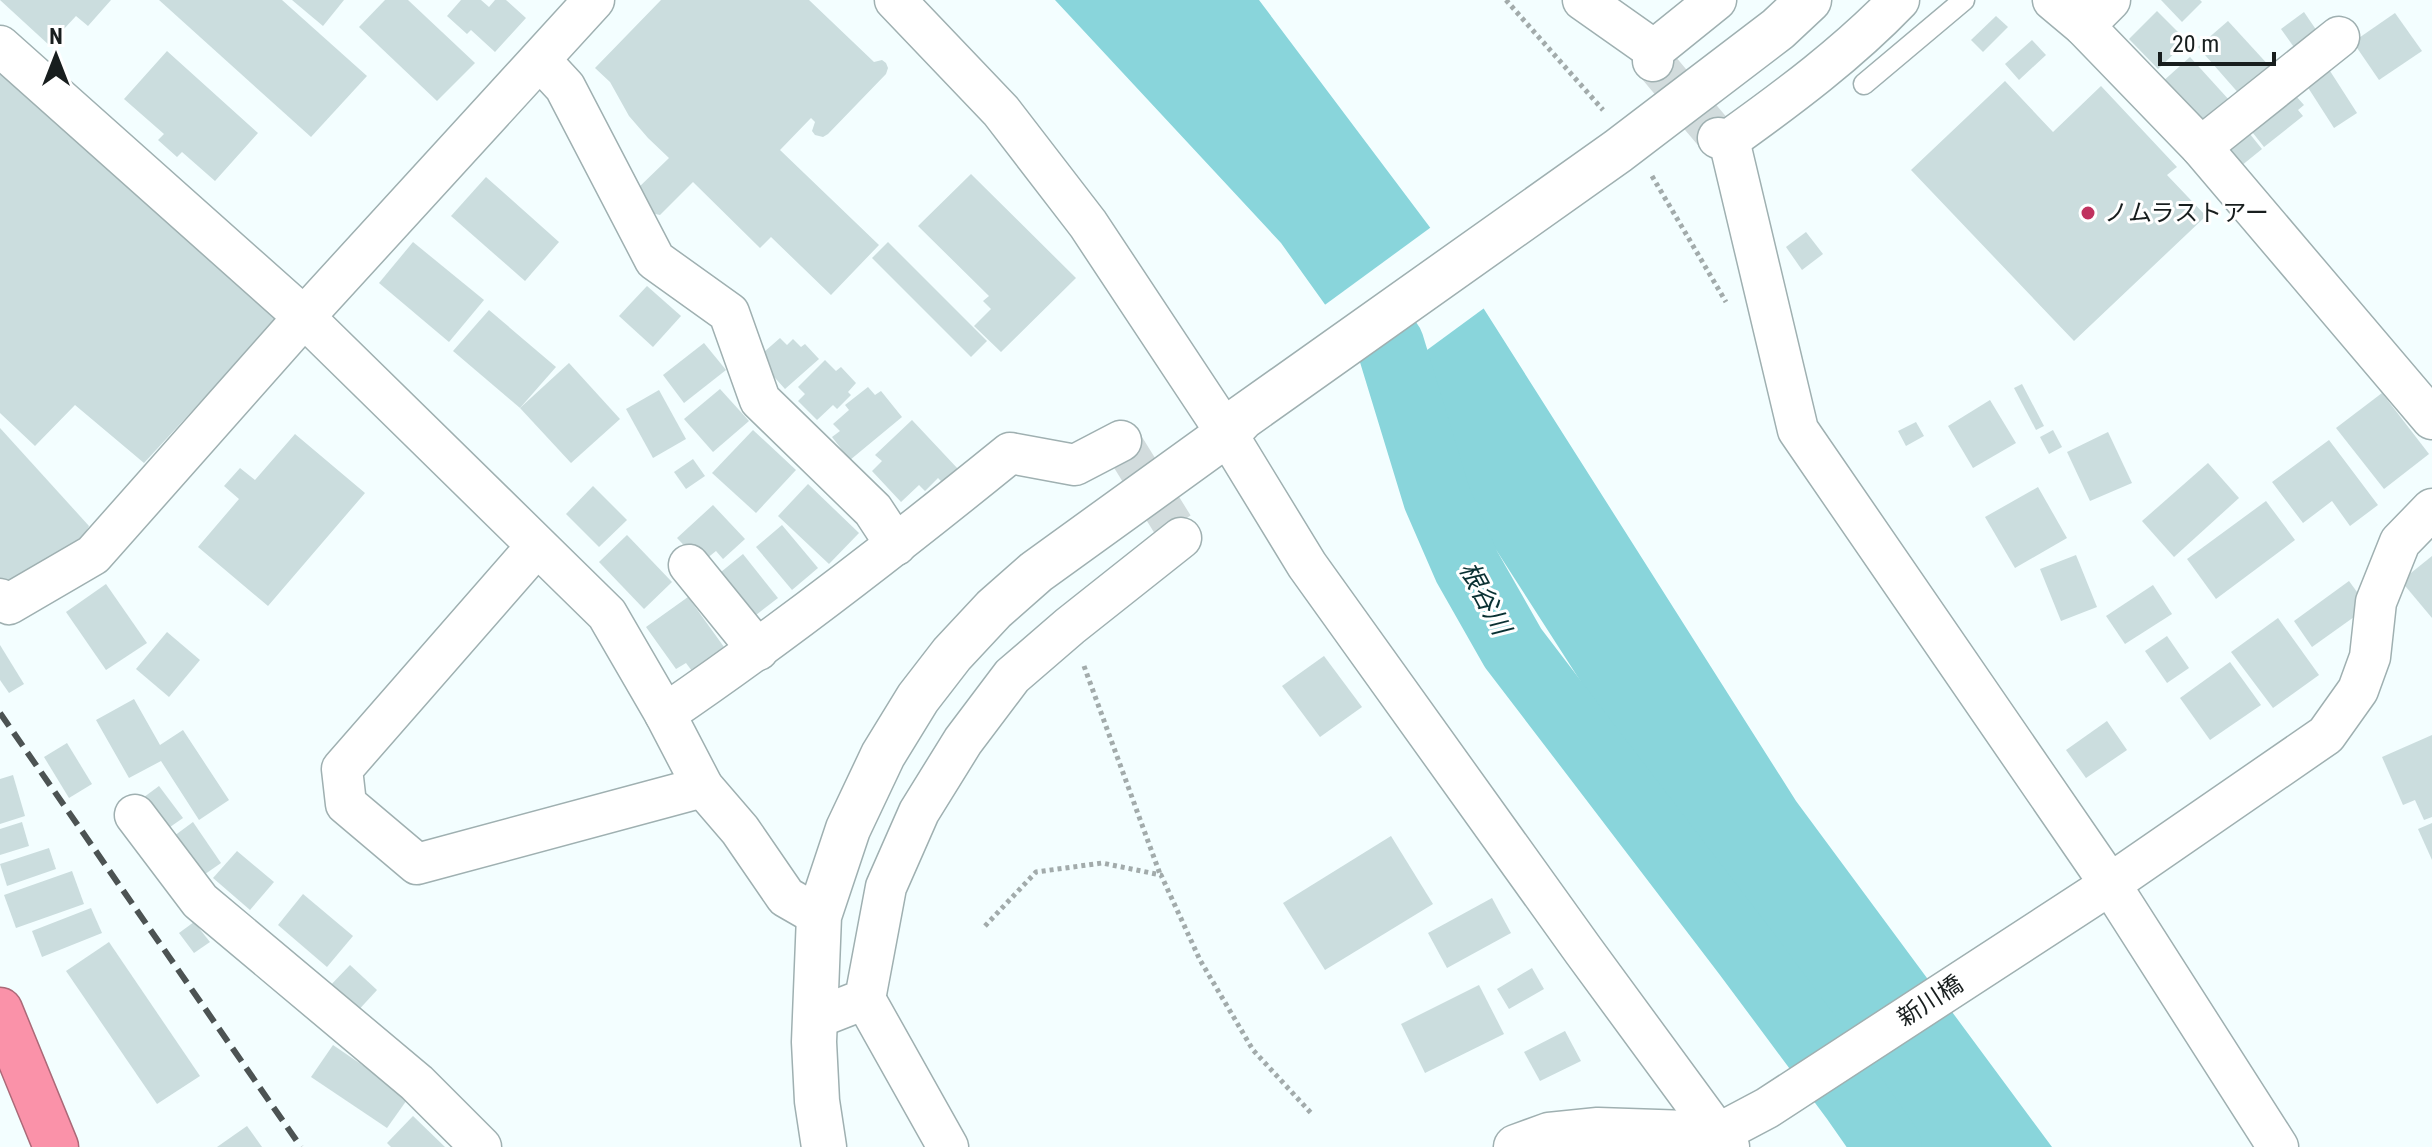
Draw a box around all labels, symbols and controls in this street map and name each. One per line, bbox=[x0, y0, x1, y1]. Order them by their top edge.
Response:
north arrow bbox=[16, 16, 96, 96]
scale bar bbox=[2160, 16, 2274, 66]
text: N bbox=[49, 24, 63, 49]
text: 20 m bbox=[2172, 30, 2219, 58]
place label: ノムラストアー bbox=[2104, 199, 2269, 227]
marker: ノムラストアー bbox=[2079, 204, 2097, 222]
water label: 根谷川 bbox=[1453, 557, 1518, 642]
street label: 新川橋 bbox=[1892, 970, 1968, 1032]

